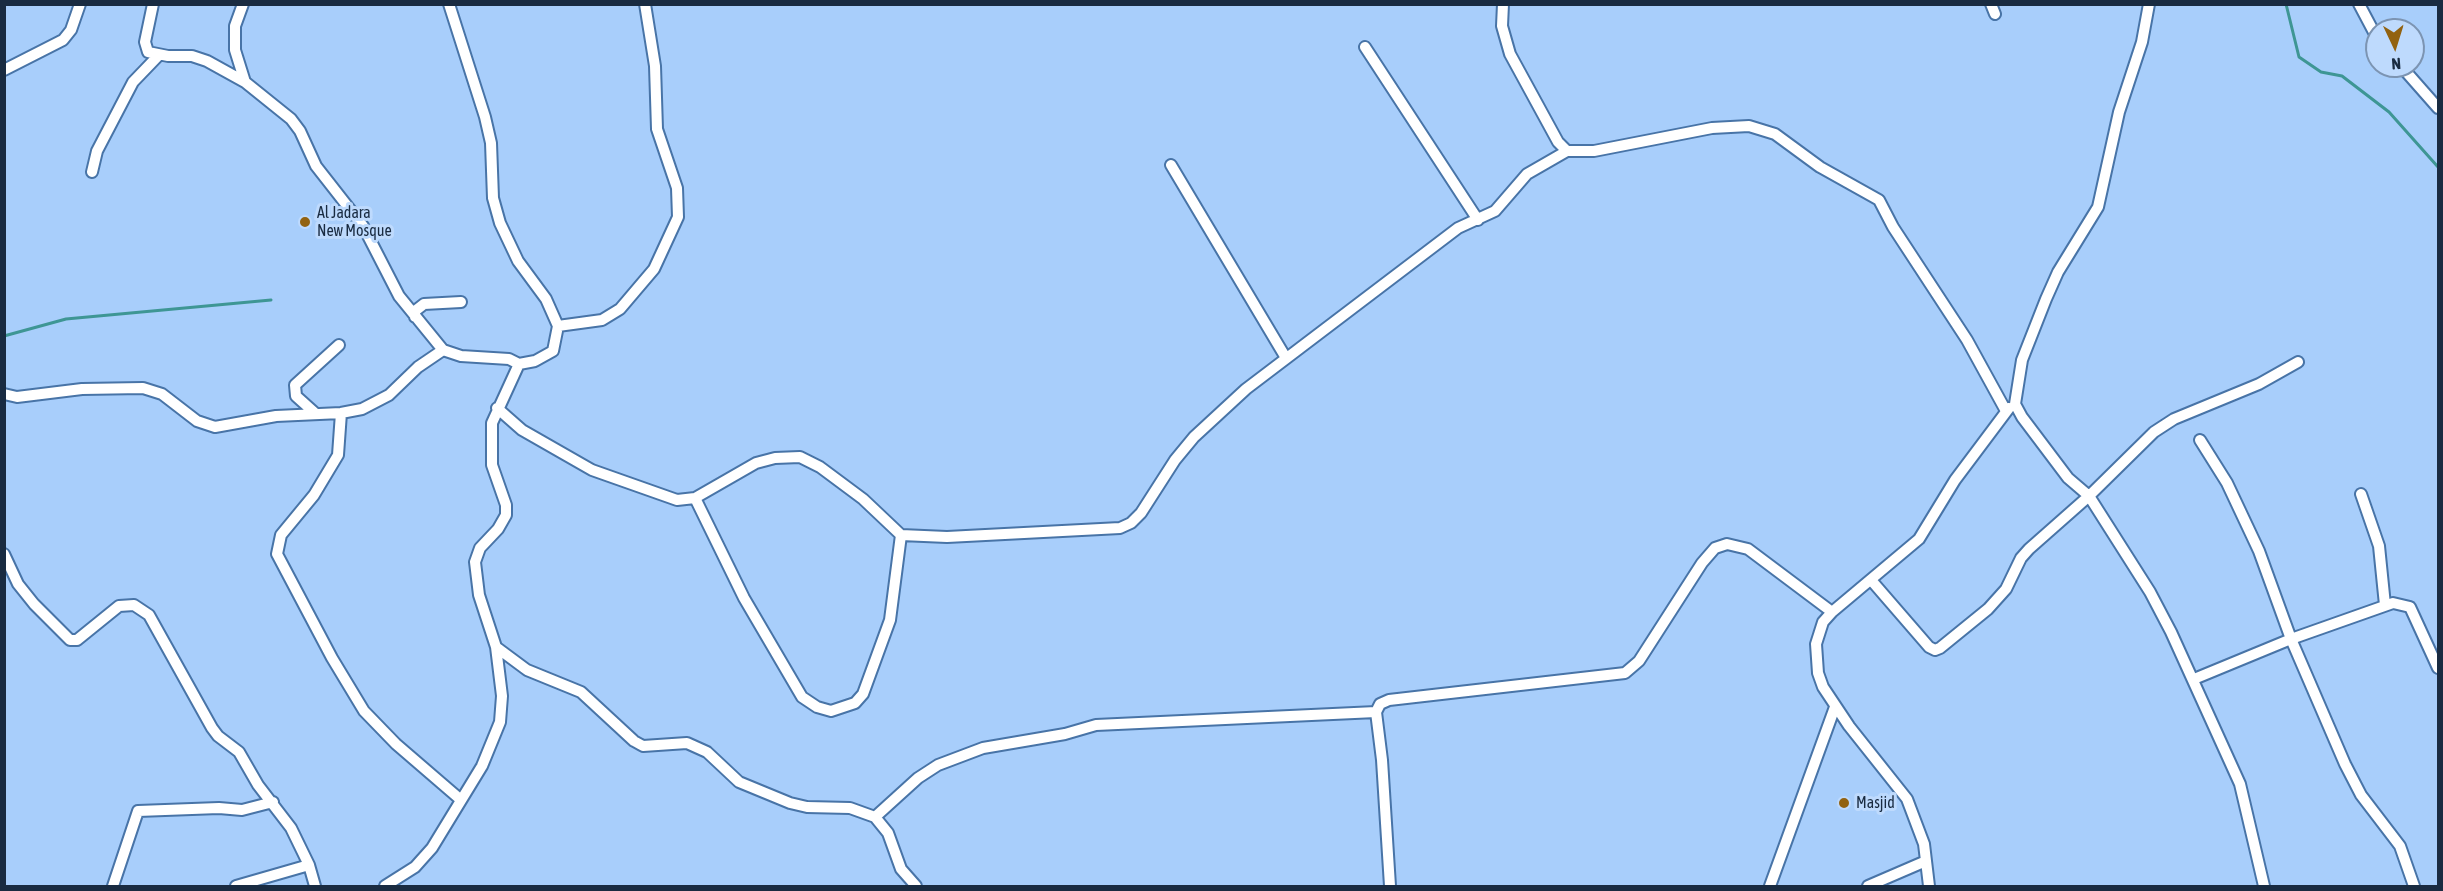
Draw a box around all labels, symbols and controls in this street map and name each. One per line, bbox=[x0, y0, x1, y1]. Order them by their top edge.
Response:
north arrow bbox=[2365, 18, 2425, 78]
text: N bbox=[2391, 55, 2401, 73]
place label: Al Jadara New Mosque bbox=[317, 203, 392, 241]
marker: Al Jadara New Mosque bbox=[298, 215, 312, 229]
place label: Masjid bbox=[1856, 793, 1895, 813]
marker: Masjid bbox=[1837, 796, 1851, 810]

